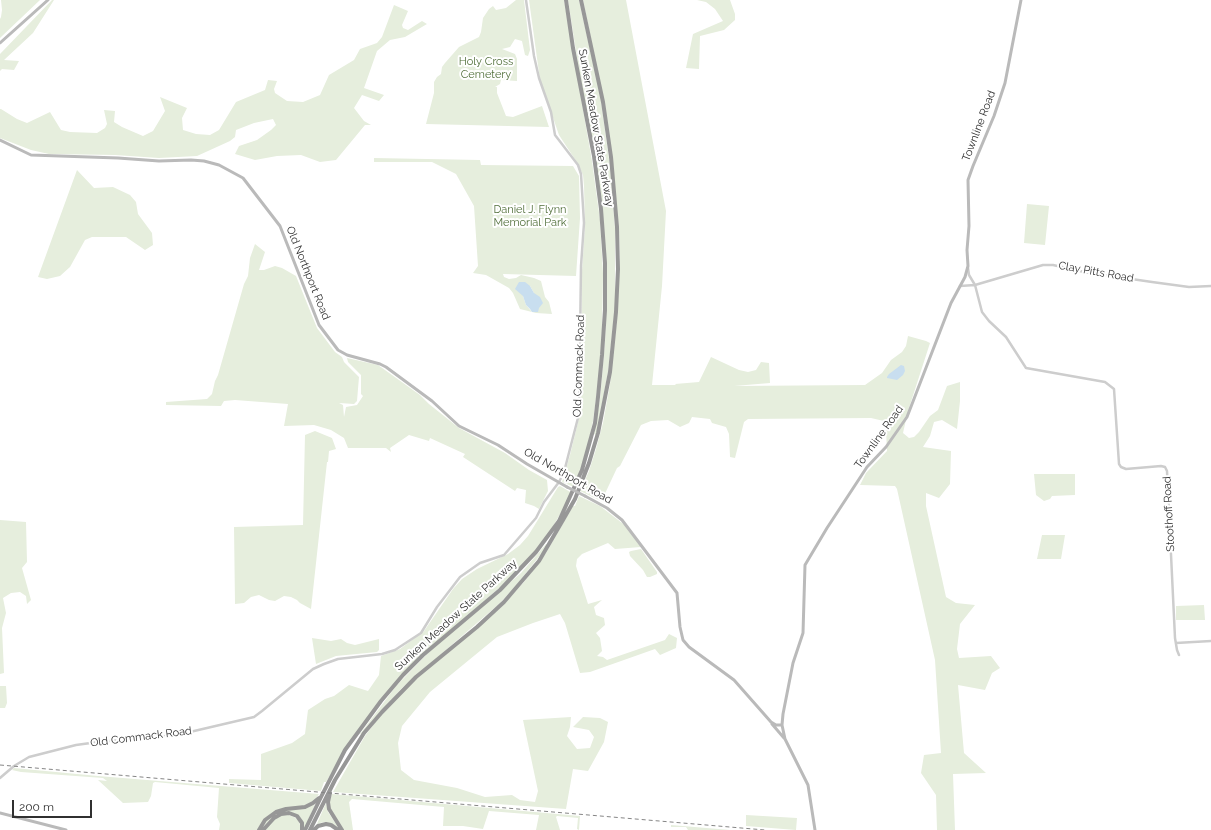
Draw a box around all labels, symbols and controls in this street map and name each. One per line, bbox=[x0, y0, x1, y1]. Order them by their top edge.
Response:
street label: Sunken Meadow State Parkway bbox=[576, 48, 616, 208]
park label: Holy Cross Cemetery bbox=[459, 55, 513, 81]
street label: Townline Road bbox=[959, 89, 999, 163]
park label: Daniel J. Flynn Memorial Park bbox=[493, 203, 567, 229]
street label: Old Northport Road bbox=[283, 224, 333, 322]
street label: Clay Pitts Road bbox=[1057, 259, 1135, 285]
street label: Old Commack Road bbox=[571, 315, 587, 417]
street label: Townline Road bbox=[852, 403, 906, 471]
street label: Old Northport Road bbox=[521, 445, 615, 507]
street label: Stoothoff Road bbox=[1160, 476, 1178, 552]
street label: Sunken Meadow State Parkway bbox=[392, 557, 520, 673]
street label: Old Commack Road bbox=[89, 724, 193, 750]
scale bar bbox=[14, 792, 94, 818]
text: 200 m bbox=[19, 800, 54, 814]

